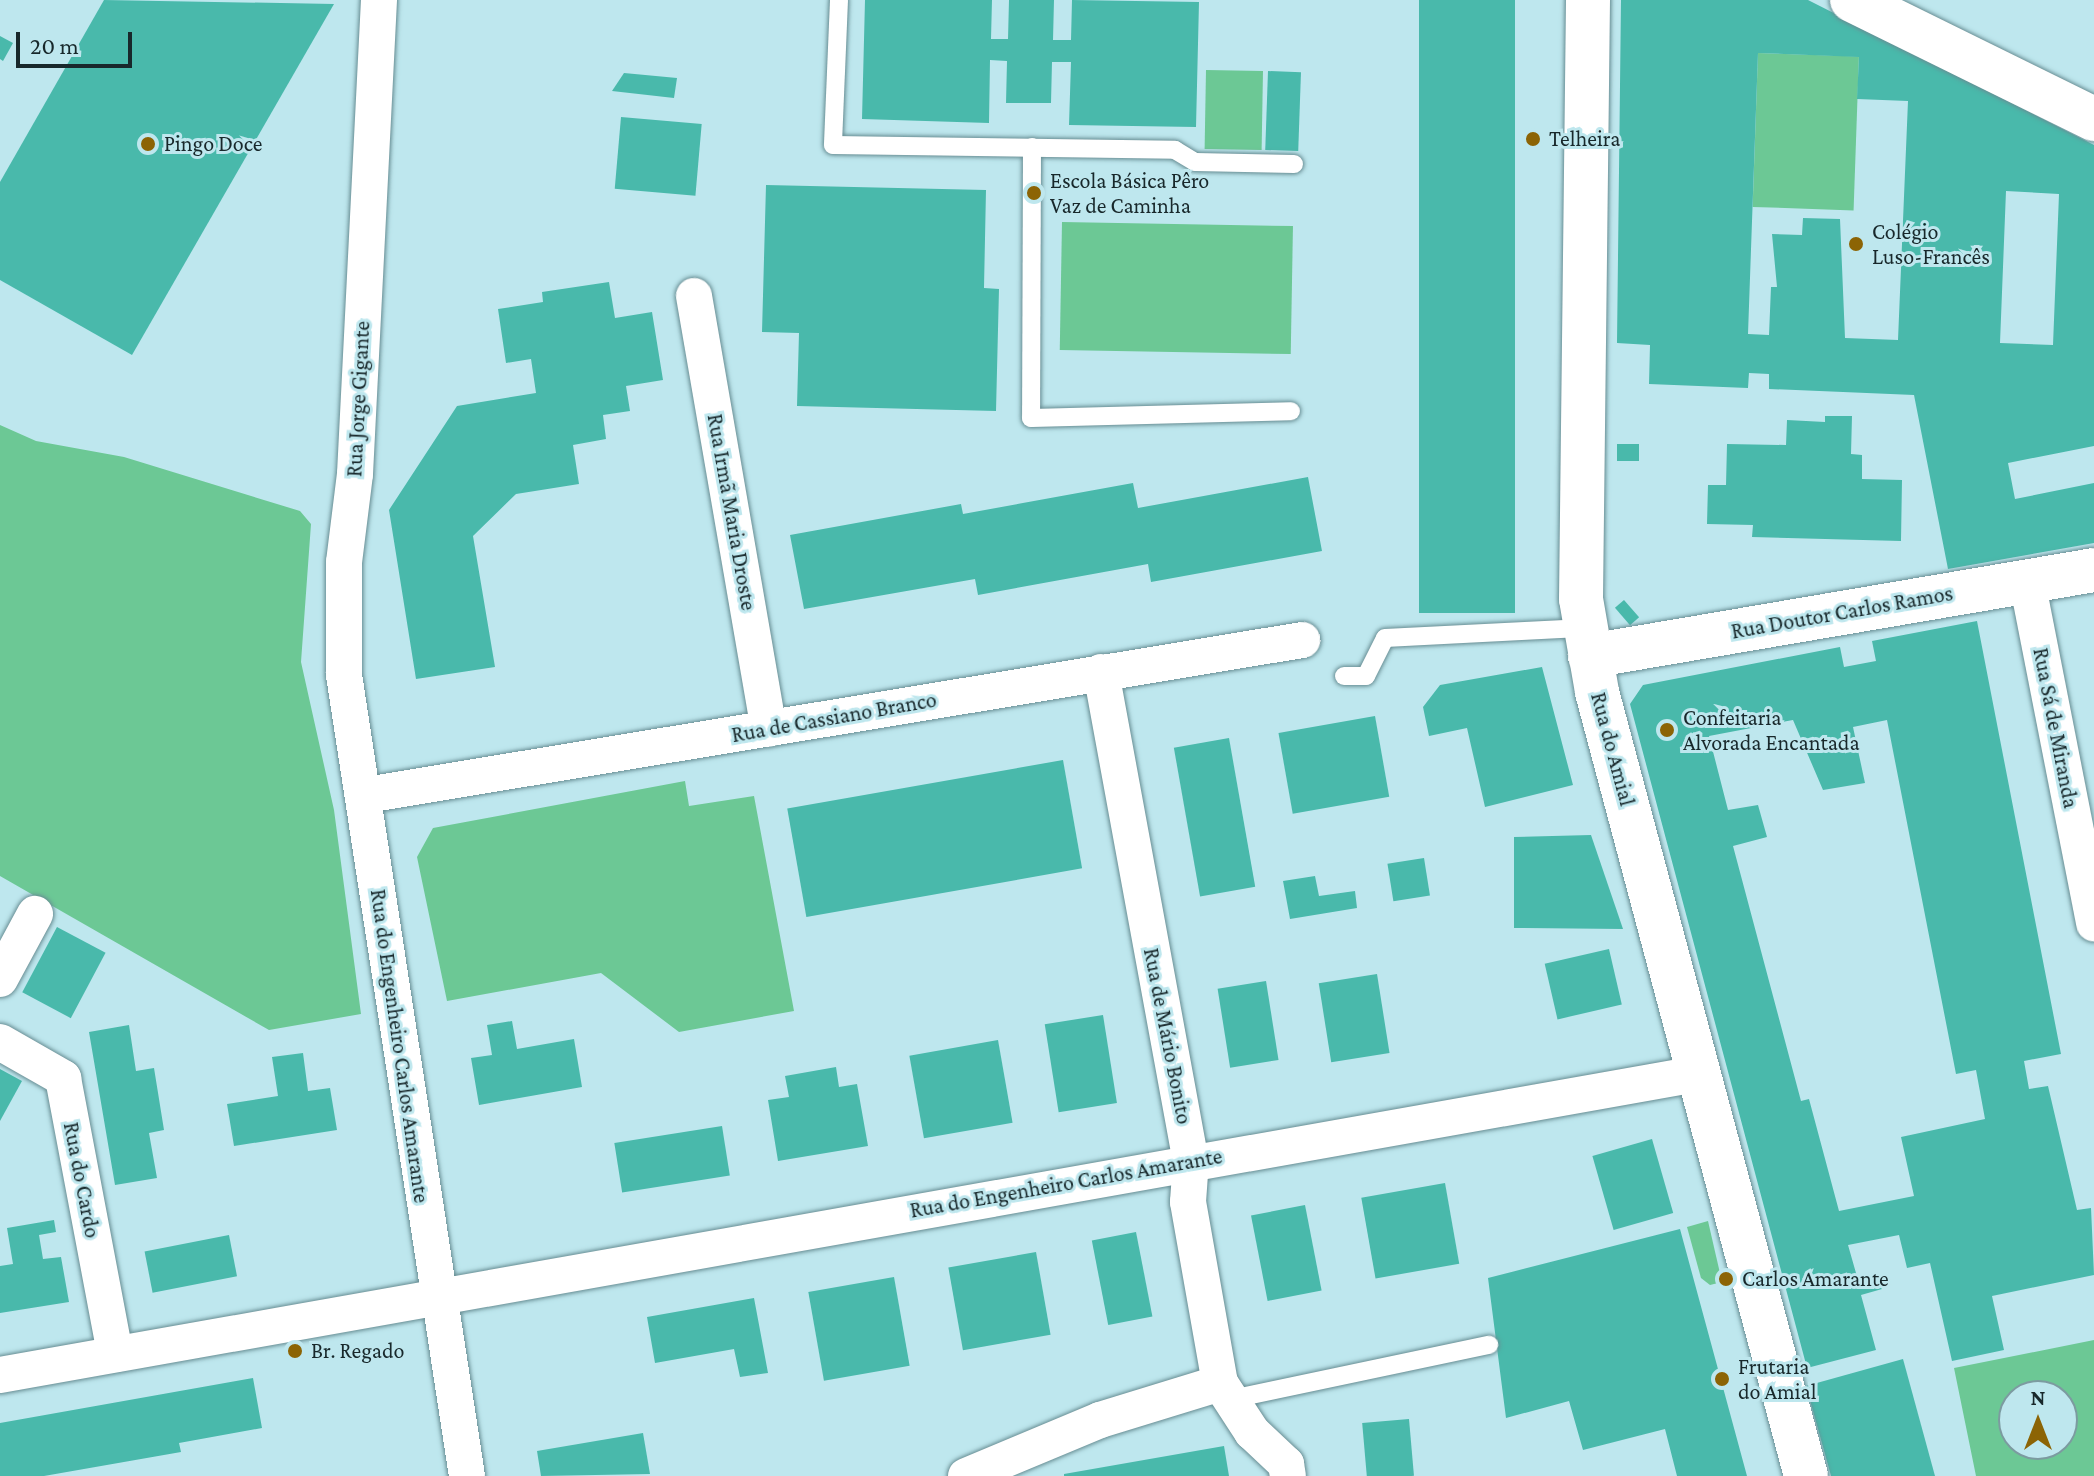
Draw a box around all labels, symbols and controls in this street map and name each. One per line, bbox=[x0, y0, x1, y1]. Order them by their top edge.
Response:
scale bar bbox=[20, 16, 136, 66]
text: 20 m bbox=[30, 32, 79, 59]
place label: Telheira bbox=[1549, 126, 1620, 152]
marker: Telheira bbox=[1524, 130, 1542, 148]
place label: Pingo Doce bbox=[164, 131, 262, 157]
marker: Pingo Doce bbox=[139, 135, 157, 153]
place label: Escola Básica Pêro Vaz de Caminha bbox=[1050, 167, 1209, 218]
marker: Escola Básica Pêro Vaz de Caminha bbox=[1025, 184, 1043, 202]
place label: Colégio Luso-Francês bbox=[1872, 218, 1990, 270]
marker: Colégio Luso-Francês bbox=[1847, 235, 1865, 253]
street label: Rua Jorge Gigante bbox=[341, 320, 375, 478]
street label: Rua Irmã Maria Droste bbox=[702, 412, 762, 612]
street label: Rua Doutor Carlos Ramos bbox=[1729, 579, 1955, 645]
street label: Rua Sá de Miranda bbox=[2027, 645, 2085, 811]
street label: Rua de Cassiano Branco bbox=[729, 686, 939, 748]
street label: Rua do Amial bbox=[1585, 689, 1641, 809]
place label: Confeitaria Alvorada Encantada bbox=[1683, 704, 1860, 756]
marker: Confeitaria Alvorada Encantada bbox=[1658, 721, 1676, 739]
street label: Rua do Engenheiro Carlos Amarante bbox=[365, 887, 435, 1205]
street label: Rua de Mário Bonito bbox=[1138, 946, 1198, 1126]
street label: Rua do Cardo bbox=[58, 1120, 106, 1240]
street label: Rua do Engenheiro Carlos Amarante bbox=[908, 1143, 1224, 1223]
place label: Carlos Amarante bbox=[1742, 1266, 1889, 1292]
marker: Carlos Amarante bbox=[1717, 1270, 1735, 1288]
place label: Br. Regado bbox=[311, 1338, 404, 1364]
marker: Br. Regado bbox=[286, 1342, 304, 1360]
place label: Frutaria do Amial bbox=[1738, 1353, 1817, 1404]
marker: Frutaria do Amial bbox=[1713, 1370, 1731, 1388]
north arrow bbox=[1998, 1380, 2078, 1460]
text: N bbox=[2031, 1385, 2046, 1410]

